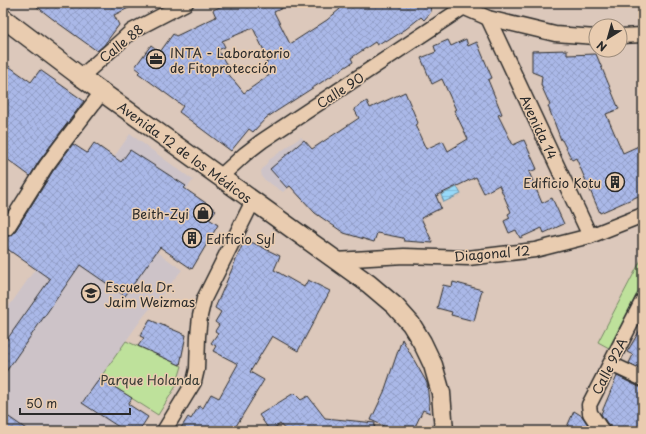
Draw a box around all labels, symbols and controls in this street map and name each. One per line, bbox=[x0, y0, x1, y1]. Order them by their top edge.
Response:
north arrow bbox=[588, 18, 628, 58]
street label: Calle 88 bbox=[95, 19, 147, 67]
text: N bbox=[593, 37, 610, 56]
place label: INTA - Laboratorio de Fitoprotección bbox=[170, 43, 290, 77]
office icon: INTA - Laboratorio de Fitoprotección bbox=[145, 48, 167, 70]
street label: Calle 90 bbox=[313, 68, 367, 112]
street label: Avenida 14 bbox=[516, 92, 562, 162]
street label: Avenida 12 de los Médicos bbox=[114, 97, 256, 207]
building icon: Edificio Kotu bbox=[604, 171, 626, 193]
place label: Edificio Kotu bbox=[523, 173, 601, 192]
shop icon: Beith-Zyi bbox=[192, 202, 214, 224]
place label: Beith-Zyi bbox=[132, 204, 189, 223]
building icon: Edificio Syl bbox=[181, 227, 203, 249]
place label: Edificio Syl bbox=[206, 229, 275, 248]
street label: Diagonal 12 bbox=[453, 240, 531, 266]
place label: Escuela Dr. Jaim Weizmas bbox=[105, 277, 195, 311]
school or university icon: Escuela Dr. Jaim Weizmas bbox=[80, 282, 102, 304]
street label: Calle 92A bbox=[587, 334, 631, 398]
park label: Parque Holanda bbox=[100, 370, 200, 389]
scale bar bbox=[20, 390, 130, 416]
text: 50 m bbox=[26, 394, 57, 412]

